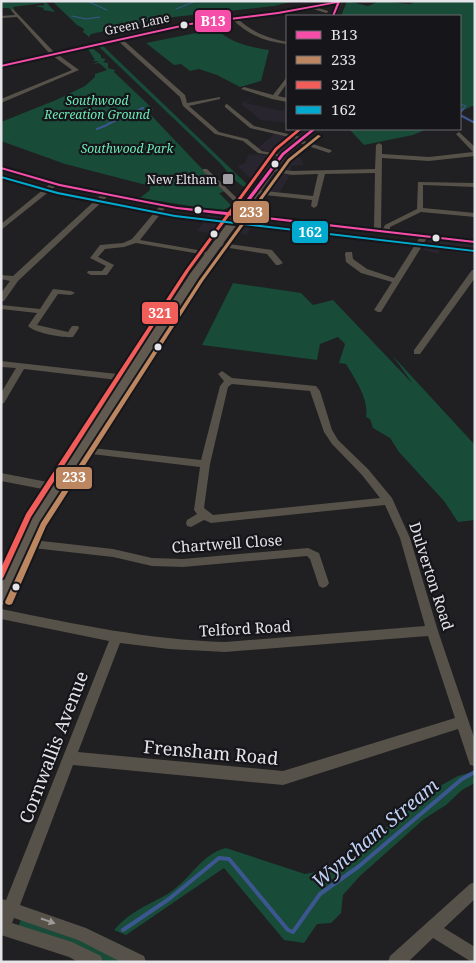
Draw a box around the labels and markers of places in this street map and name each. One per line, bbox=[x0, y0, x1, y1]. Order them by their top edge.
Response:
unlabelled marker bbox=[179, 20, 189, 30]
unlabelled marker bbox=[270, 159, 280, 169]
place label: New Eltham bbox=[147, 171, 217, 188]
marker: New Eltham bbox=[221, 172, 235, 186]
unlabelled marker bbox=[193, 205, 203, 215]
unlabelled marker bbox=[209, 229, 219, 239]
unlabelled marker bbox=[431, 233, 441, 243]
unlabelled marker bbox=[153, 342, 163, 352]
unlabelled marker bbox=[11, 582, 21, 592]

